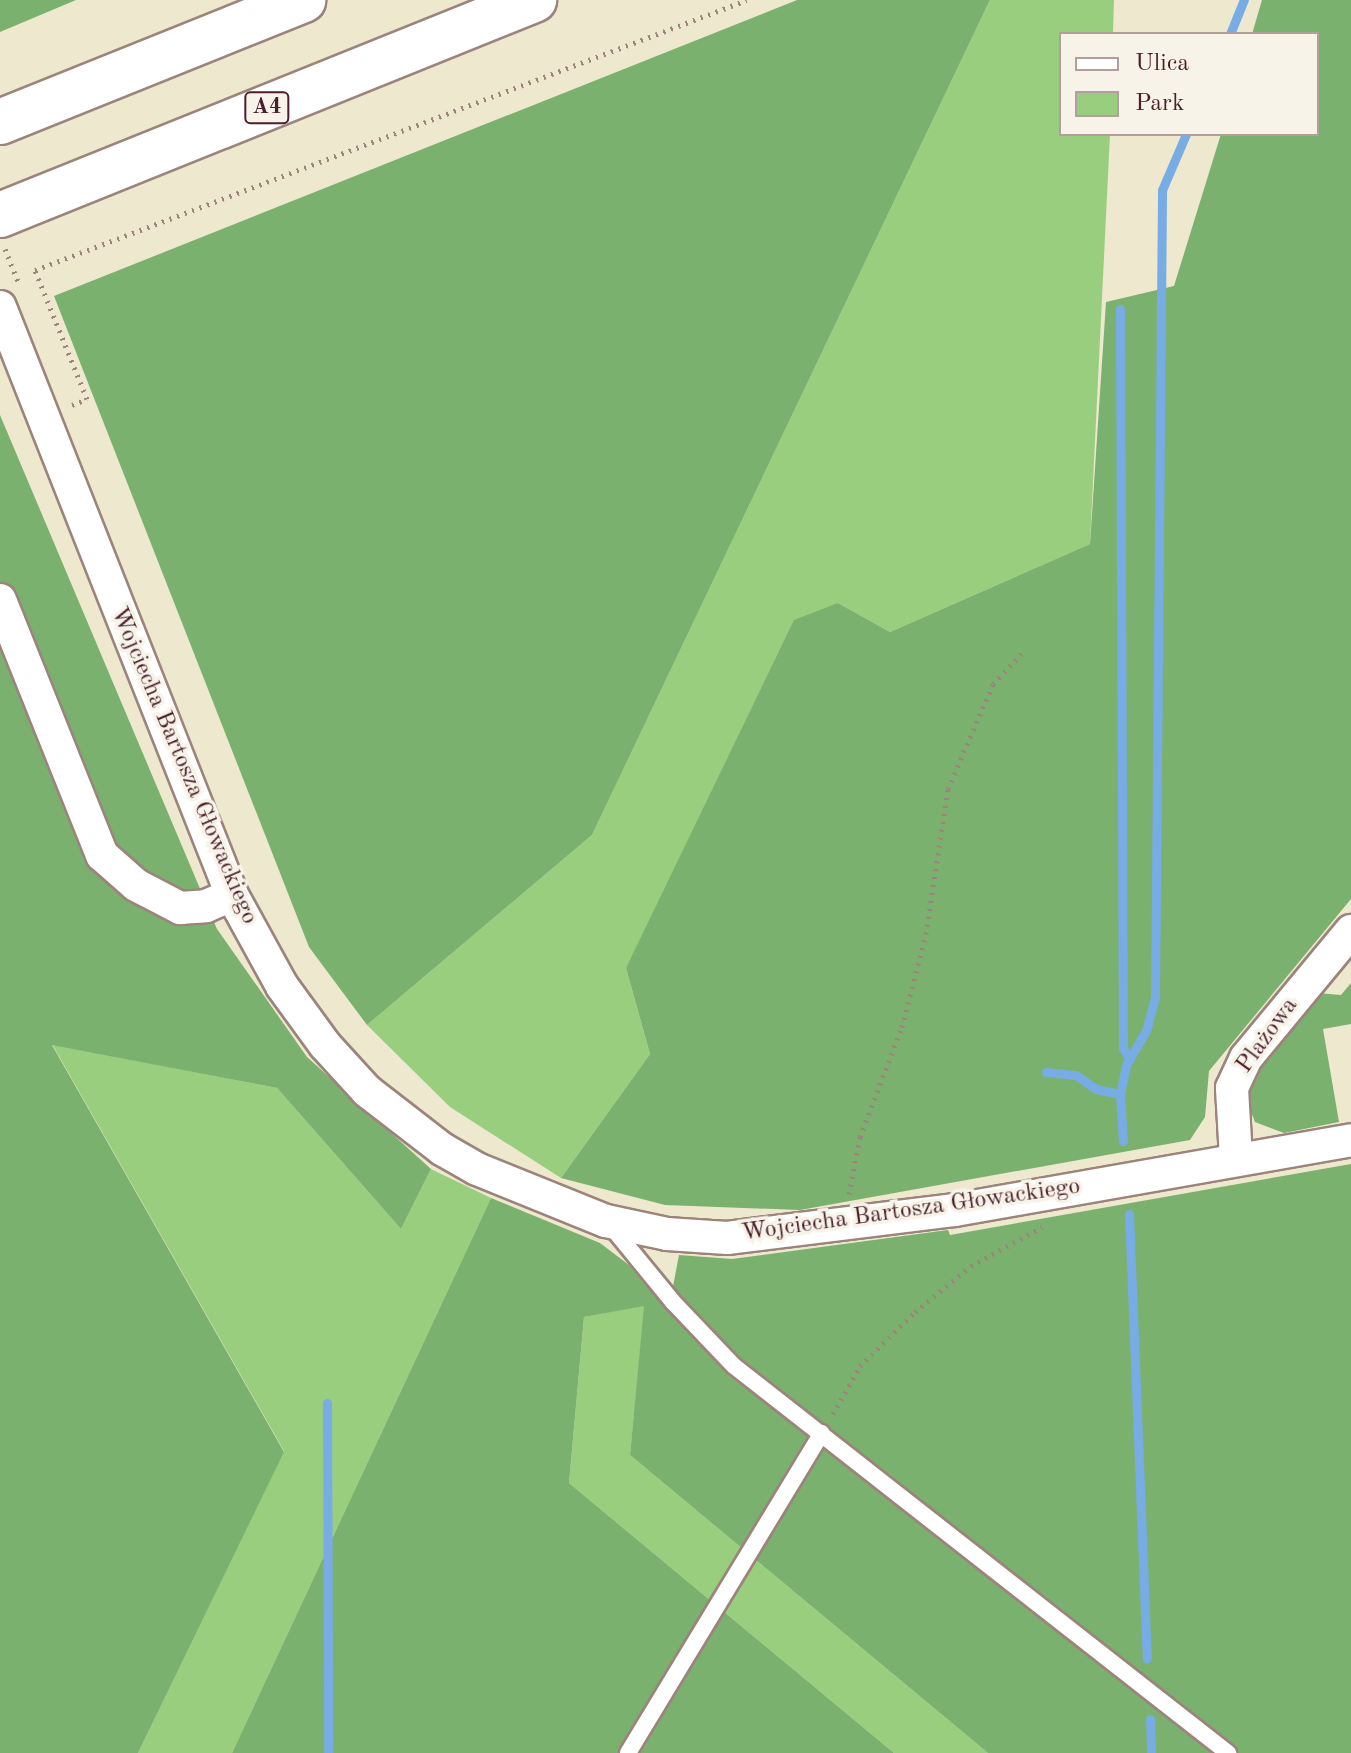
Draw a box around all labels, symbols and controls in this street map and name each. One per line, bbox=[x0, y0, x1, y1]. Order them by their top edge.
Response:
legend bbox=[1059, 32, 1319, 136]
text: Ulica bbox=[1135, 52, 1189, 76]
road number: A4 bbox=[243, 90, 291, 126]
text: Park bbox=[1135, 92, 1184, 116]
street label: Wojciecha Bartosza Głowackiego bbox=[103, 603, 263, 929]
street label: Plażowa bbox=[1231, 993, 1305, 1079]
street label: Wojciecha Bartosza Głowackiego bbox=[740, 1173, 1082, 1249]

